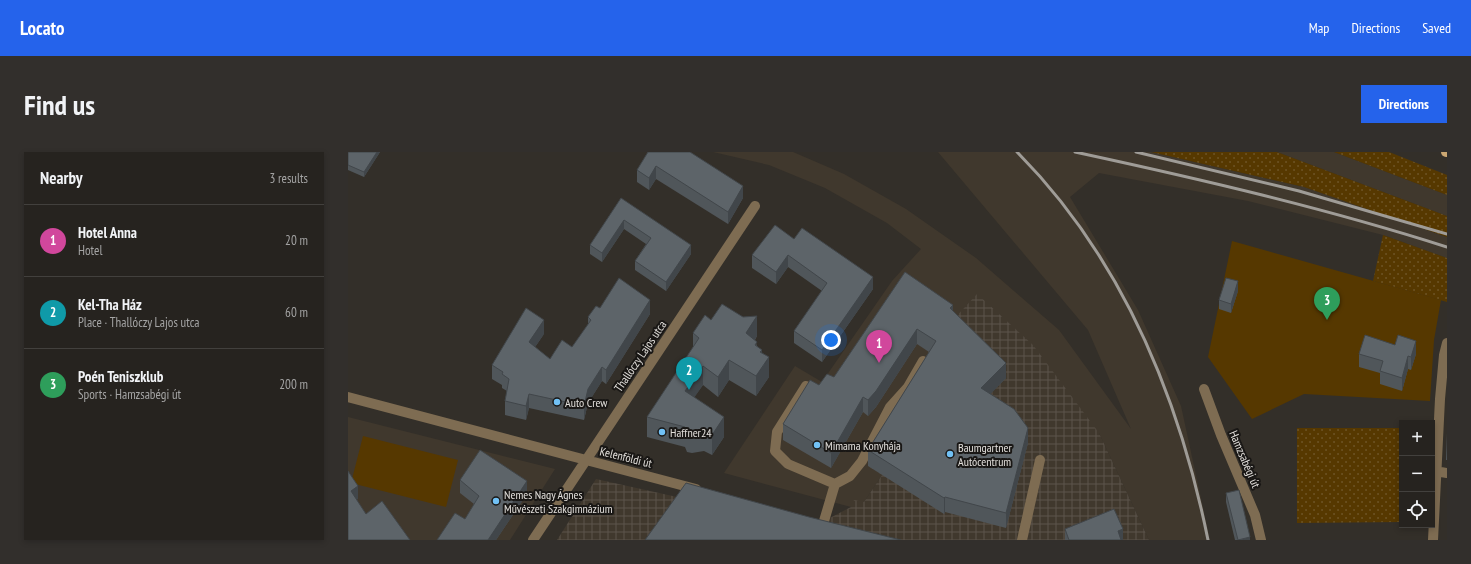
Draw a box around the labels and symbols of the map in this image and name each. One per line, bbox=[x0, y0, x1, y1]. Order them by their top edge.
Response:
pin: 3 bbox=[1314, 287, 1340, 320]
street label: Thallóczy Lajos utca bbox=[611, 317, 669, 395]
your location bbox=[821, 330, 841, 350]
pin: 1 bbox=[866, 330, 892, 363]
pin: 2 bbox=[676, 357, 702, 390]
place label: Auto Crew bbox=[565, 395, 608, 410]
marker: Auto Crew bbox=[552, 397, 562, 407]
place label: Haffner24 bbox=[670, 425, 712, 440]
marker: Haffner24 bbox=[657, 427, 667, 437]
street label: Hamzsabégi út bbox=[1226, 428, 1264, 491]
place label: Mimama Konyhája bbox=[825, 438, 901, 453]
marker: Mimama Konyhája bbox=[812, 440, 822, 450]
place label: Baumgartner Autócentrum bbox=[958, 440, 1013, 469]
street label: Kelenföldi út bbox=[598, 443, 654, 471]
marker: Baumgartner Autócentrum bbox=[945, 449, 955, 459]
place label: Nemes Nagy Ágnes Művészeti Szakgimnázium bbox=[504, 487, 613, 516]
marker: Nemes Nagy Ágnes Művészeti Szakgimnázium bbox=[491, 496, 501, 506]

